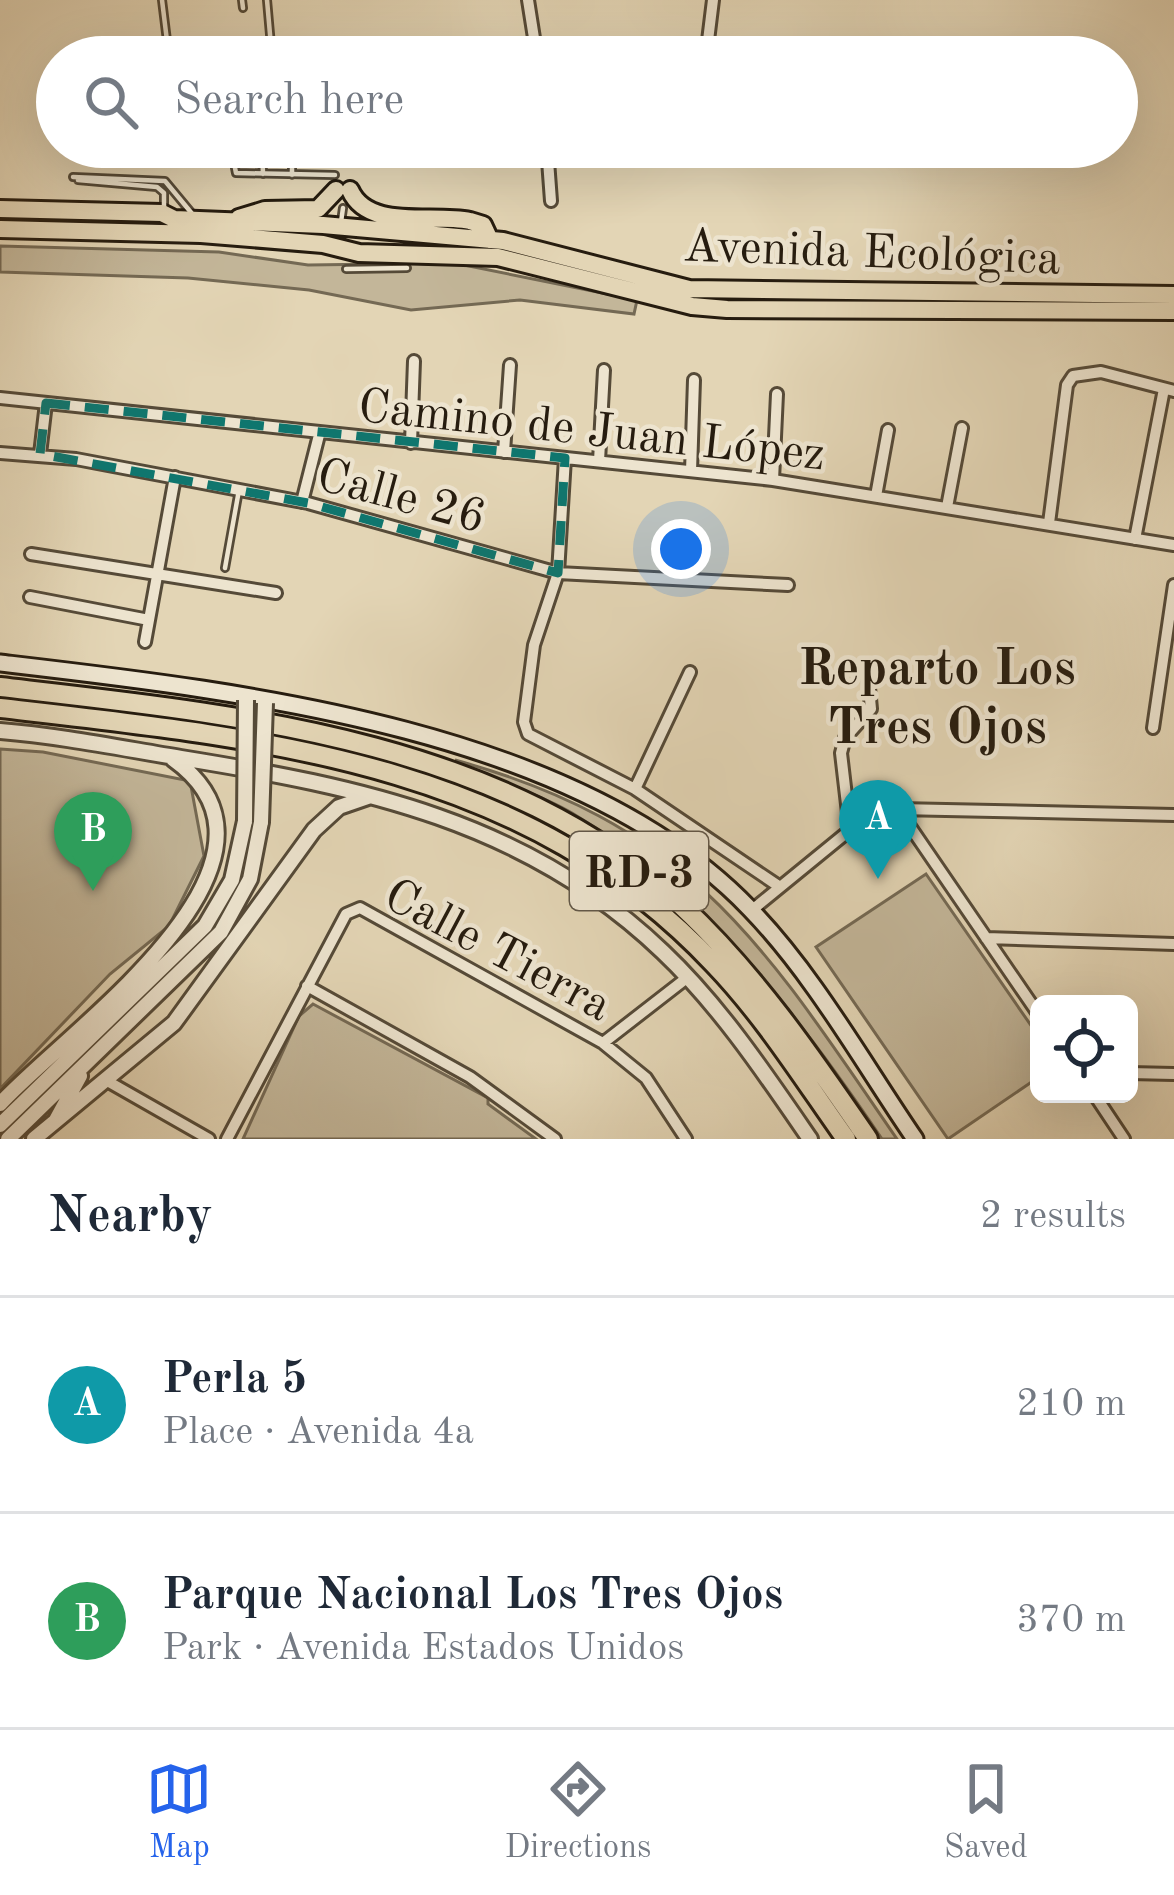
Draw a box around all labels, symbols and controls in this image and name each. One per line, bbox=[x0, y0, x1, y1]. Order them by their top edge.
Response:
search box bbox=[36, 36, 1138, 168]
icon: search bbox=[78, 69, 144, 135]
text: Search here bbox=[174, 79, 404, 124]
street label: Avenida Ecológica bbox=[682, 223, 1062, 285]
street label: Camino de Juan López bbox=[356, 384, 827, 480]
street label: Calle 26 bbox=[311, 452, 491, 543]
your location bbox=[651, 519, 711, 579]
district label: Reparto Los Tres Ojos bbox=[798, 645, 1076, 756]
pin: A bbox=[839, 780, 917, 879]
pin: B bbox=[54, 792, 132, 891]
road number: RD-3 bbox=[570, 832, 708, 910]
street label: Calle Tierra bbox=[376, 872, 619, 1031]
map controls bbox=[1030, 995, 1138, 1103]
button: locate bbox=[1030, 995, 1138, 1103]
text: Nearby bbox=[48, 1192, 213, 1243]
text: 2 results bbox=[980, 1197, 1126, 1236]
text: Perla 5 bbox=[162, 1358, 307, 1403]
text: A bbox=[72, 1385, 102, 1424]
text: 210 m bbox=[1016, 1385, 1126, 1424]
text: Place · Avenida 4a bbox=[162, 1413, 474, 1452]
text: Parque Nacional Los Tres Ojos bbox=[162, 1574, 783, 1619]
text: B bbox=[73, 1601, 101, 1640]
text: 370 m bbox=[1016, 1601, 1126, 1640]
text: Park · Avenida Estados Unidos bbox=[162, 1629, 684, 1668]
tab: Map bbox=[146, 1756, 212, 1869]
tab: Directions bbox=[505, 1756, 651, 1869]
tab: Saved bbox=[944, 1756, 1028, 1869]

